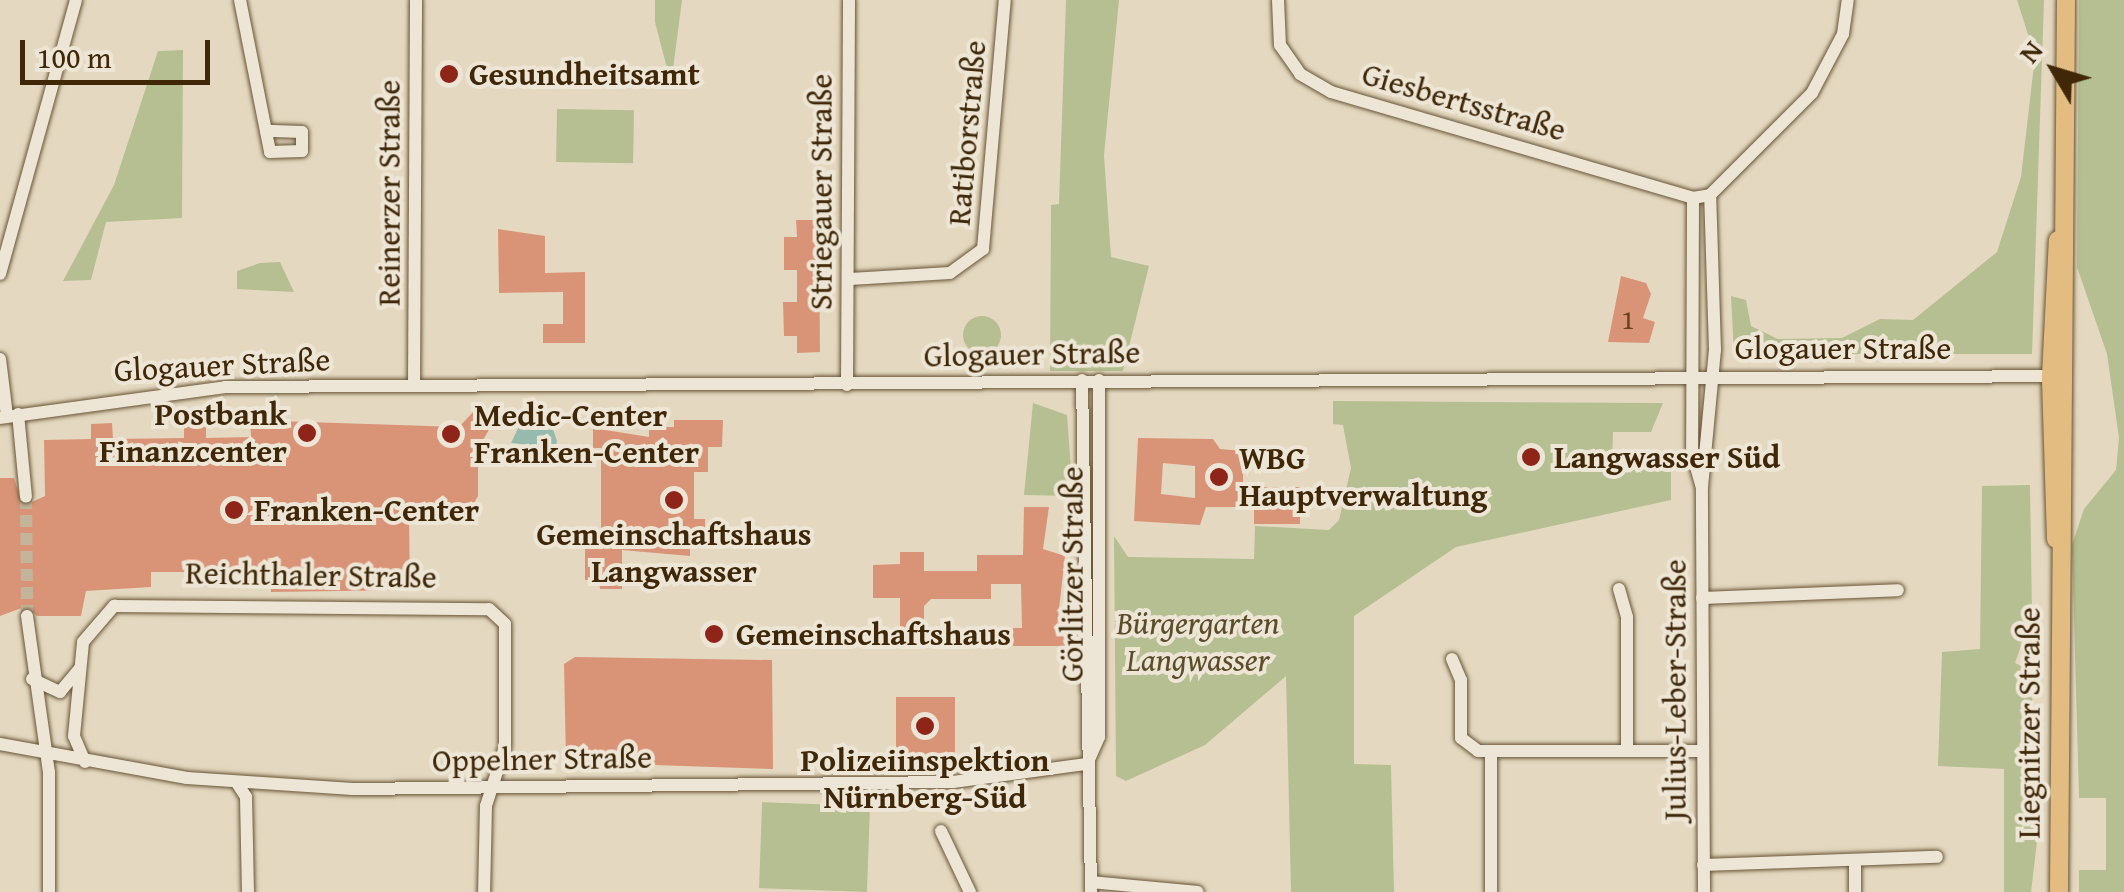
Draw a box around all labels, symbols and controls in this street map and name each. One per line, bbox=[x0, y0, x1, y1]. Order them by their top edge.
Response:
scale bar bbox=[25, 20, 215, 82]
north arrow bbox=[2004, 20, 2104, 120]
text: N bbox=[2008, 31, 2052, 71]
text: 100 m bbox=[37, 35, 111, 79]
street label: Ratiborstraße bbox=[940, 39, 994, 227]
place label: Gesundheitsamt bbox=[469, 55, 700, 93]
street label: Giesbertsstraße bbox=[1358, 55, 1570, 149]
marker: Gesundheitsamt bbox=[438, 63, 460, 85]
street label: Striegauer Straße bbox=[802, 74, 840, 310]
street label: Reinerzer Straße bbox=[370, 80, 408, 306]
house number: 1 bbox=[1621, 302, 1635, 336]
street label: Glogauer Straße bbox=[1735, 329, 1951, 367]
street label: Glogauer Straße bbox=[923, 333, 1141, 375]
street label: Glogauer Straße bbox=[113, 340, 331, 390]
place label: Postbank Finanzcenter bbox=[99, 396, 287, 471]
place label: Medic-Center Franken-Center bbox=[474, 397, 699, 472]
marker: Medic-Center Franken-Center bbox=[438, 421, 464, 447]
marker: Postbank Finanzcenter bbox=[296, 422, 318, 444]
place label: Langwasser Süd bbox=[1554, 438, 1780, 476]
place label: WBG Hauptverwaltung bbox=[1239, 440, 1487, 515]
marker: Langwasser Süd bbox=[1518, 444, 1544, 470]
street label: Görlitzer Straße bbox=[1053, 466, 1091, 682]
marker: WBG Hauptverwaltung bbox=[1208, 466, 1230, 488]
marker: Gemeinschaftshaus Langwasser bbox=[663, 489, 685, 511]
place label: Franken-Center bbox=[254, 491, 479, 529]
marker: Franken-Center bbox=[223, 499, 245, 521]
place label: Gemeinschaftshaus Langwasser bbox=[537, 516, 811, 591]
street label: Reichthaler Straße bbox=[185, 554, 437, 596]
street label: Julius-Leber-Straße bbox=[1656, 559, 1694, 821]
park label: Bürgergarten Langwasser bbox=[1117, 605, 1279, 680]
street label: Liegnitzer Straße bbox=[2010, 607, 2048, 839]
place label: Gemeinschaftshaus bbox=[736, 615, 1011, 653]
marker: Gemeinschaftshaus bbox=[701, 621, 727, 647]
marker: Polizeiinspektion Nürnberg-Süd bbox=[914, 715, 936, 737]
street label: Oppelner Straße bbox=[432, 738, 652, 780]
place label: Polizeiinspektion Nürnberg-Süd bbox=[800, 742, 1050, 817]

